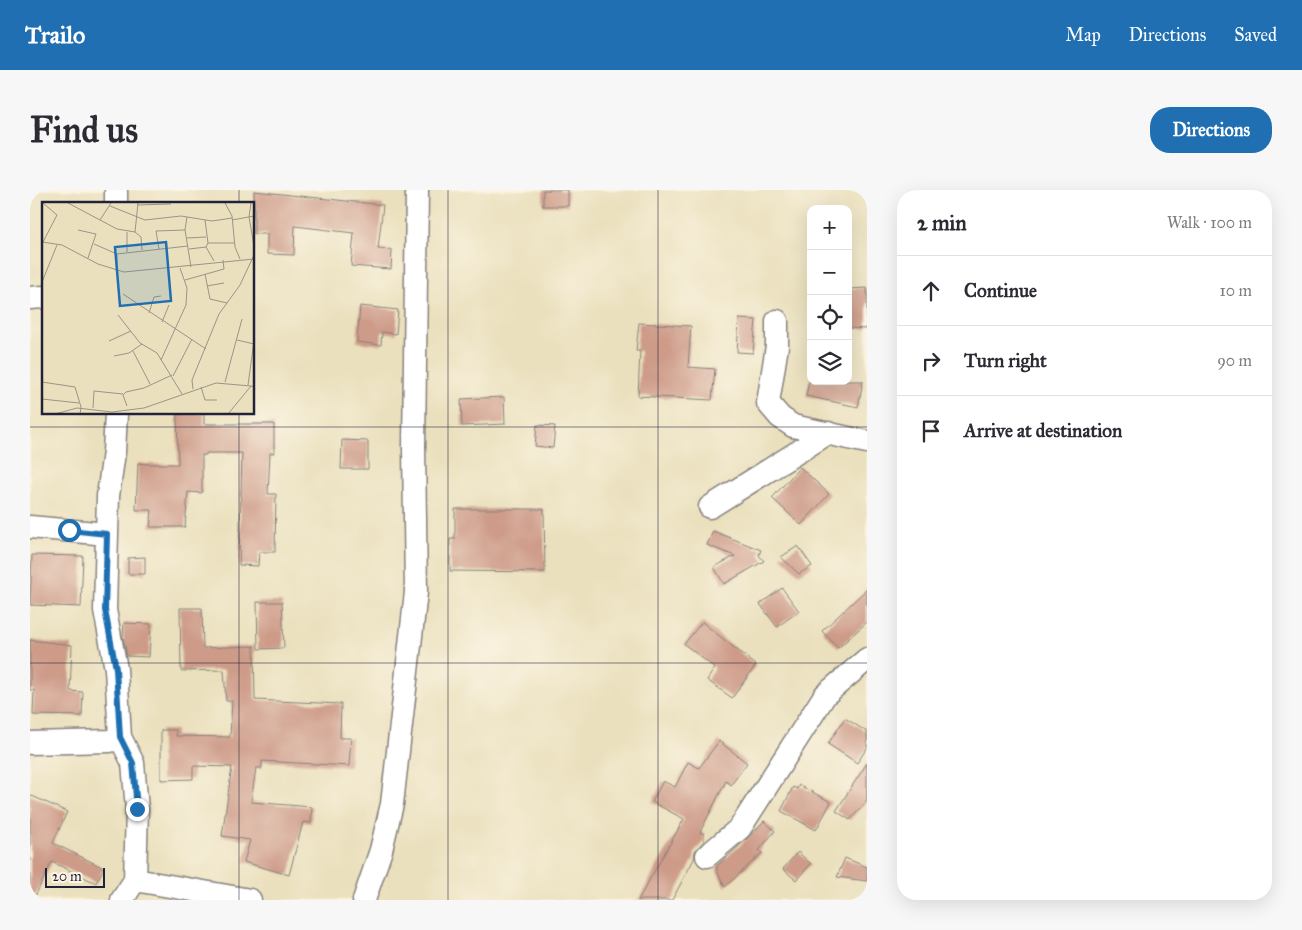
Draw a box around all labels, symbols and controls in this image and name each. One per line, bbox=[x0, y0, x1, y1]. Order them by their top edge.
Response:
text: Trailo bbox=[25, 20, 85, 50]
text: Map bbox=[1065, 24, 1101, 46]
text: Directions bbox=[1129, 24, 1206, 46]
text: Saved bbox=[1234, 24, 1277, 46]
button: Directions bbox=[1150, 107, 1272, 153]
text: Find us bbox=[30, 109, 138, 152]
inset map bbox=[42, 202, 255, 415]
map controls bbox=[807, 205, 852, 385]
button: + bbox=[807, 205, 852, 250]
text: 2 min bbox=[917, 210, 967, 236]
text: Walk · 100 m bbox=[1167, 213, 1252, 232]
button: − bbox=[807, 250, 852, 295]
icon: ahead bbox=[917, 277, 945, 305]
text: Continue bbox=[964, 279, 1037, 302]
text: 10 m bbox=[1220, 281, 1252, 300]
button: locate bbox=[807, 295, 852, 340]
button: layers bbox=[807, 340, 852, 385]
icon: right bbox=[917, 347, 945, 375]
text: Turn right bbox=[964, 349, 1047, 372]
text: 90 m bbox=[1217, 351, 1252, 370]
icon: arrive bbox=[917, 417, 945, 445]
text: Arrive at destination bbox=[964, 419, 1122, 442]
route start bbox=[58, 519, 81, 542]
route end bbox=[126, 798, 149, 821]
scale bar bbox=[45, 865, 105, 888]
text: 20 m bbox=[52, 868, 82, 885]

